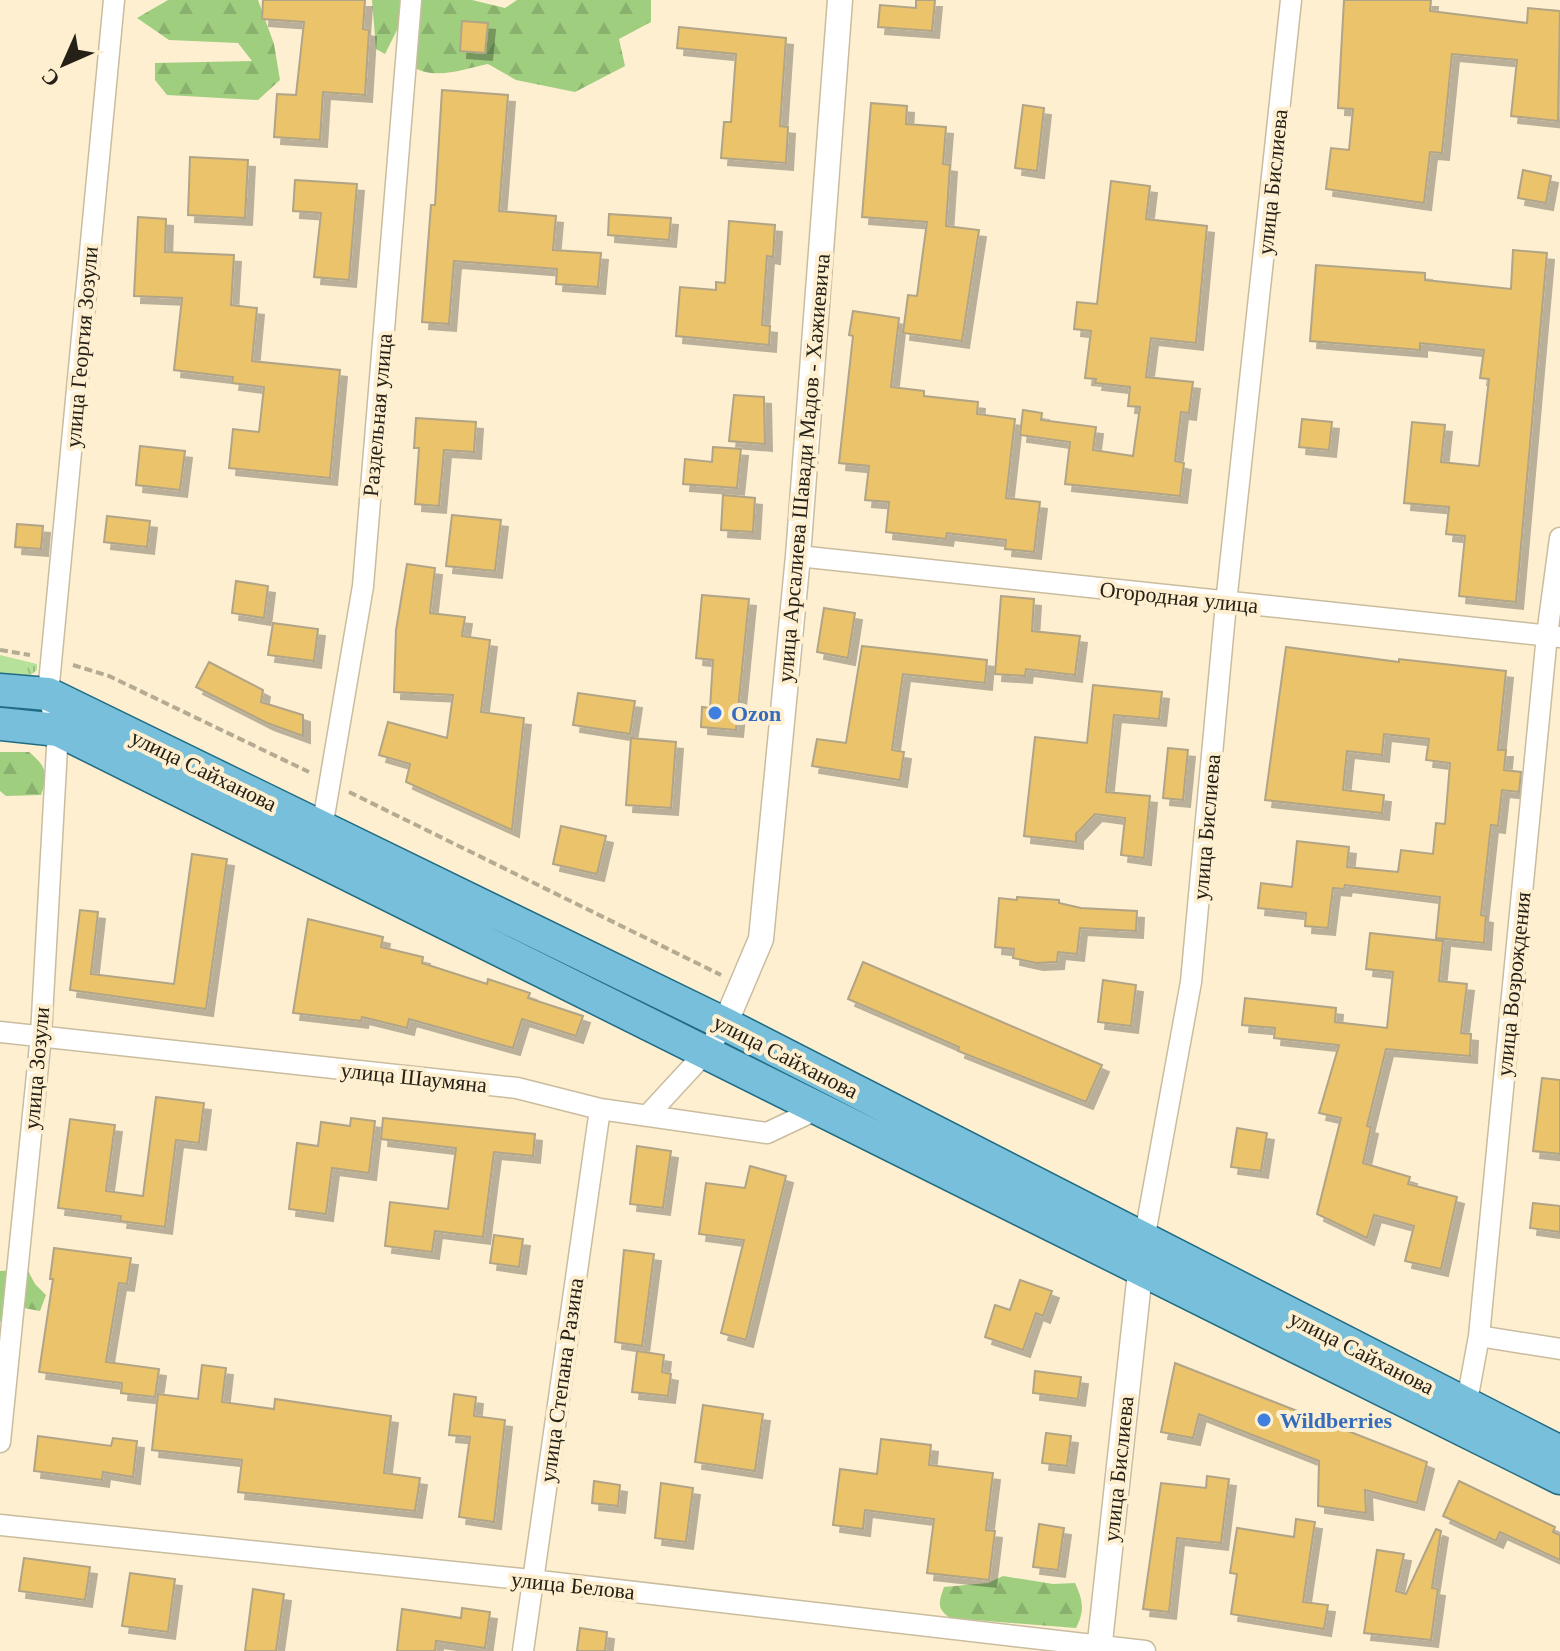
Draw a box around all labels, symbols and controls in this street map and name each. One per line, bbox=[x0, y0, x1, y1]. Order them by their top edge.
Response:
north arrow bbox=[24, 24, 104, 104]
text: С bbox=[36, 63, 65, 92]
street label: улица Бислиева bbox=[1252, 108, 1293, 256]
street label: улица Георгия Зозули bbox=[60, 245, 103, 449]
street label: улица Арсалиева Шавади Мадов - Хажиевича bbox=[772, 252, 835, 684]
street label: Раздельная улица bbox=[358, 332, 397, 498]
street label: Огородная улица bbox=[1098, 577, 1260, 618]
place label: Ozon bbox=[731, 701, 781, 726]
marker: Ozon bbox=[706, 704, 724, 722]
street label: улица Сайханова bbox=[127, 724, 281, 817]
street label: улица Бислиева bbox=[1188, 753, 1225, 901]
street label: улица Возрождения bbox=[1491, 891, 1536, 1078]
street label: улица Зозули bbox=[19, 1006, 54, 1130]
street label: улица Сайханова bbox=[709, 1009, 863, 1104]
street label: улица Шаумяна bbox=[340, 1057, 489, 1098]
street label: улица Степана Разина bbox=[535, 1276, 588, 1484]
street label: улица Сайханова bbox=[1285, 1305, 1439, 1400]
street label: улица Бислиева bbox=[1098, 1395, 1139, 1543]
place label: Wildberries bbox=[1280, 1408, 1392, 1433]
marker: Wildberries bbox=[1255, 1411, 1273, 1429]
street label: улица Белова bbox=[510, 1567, 636, 1604]

